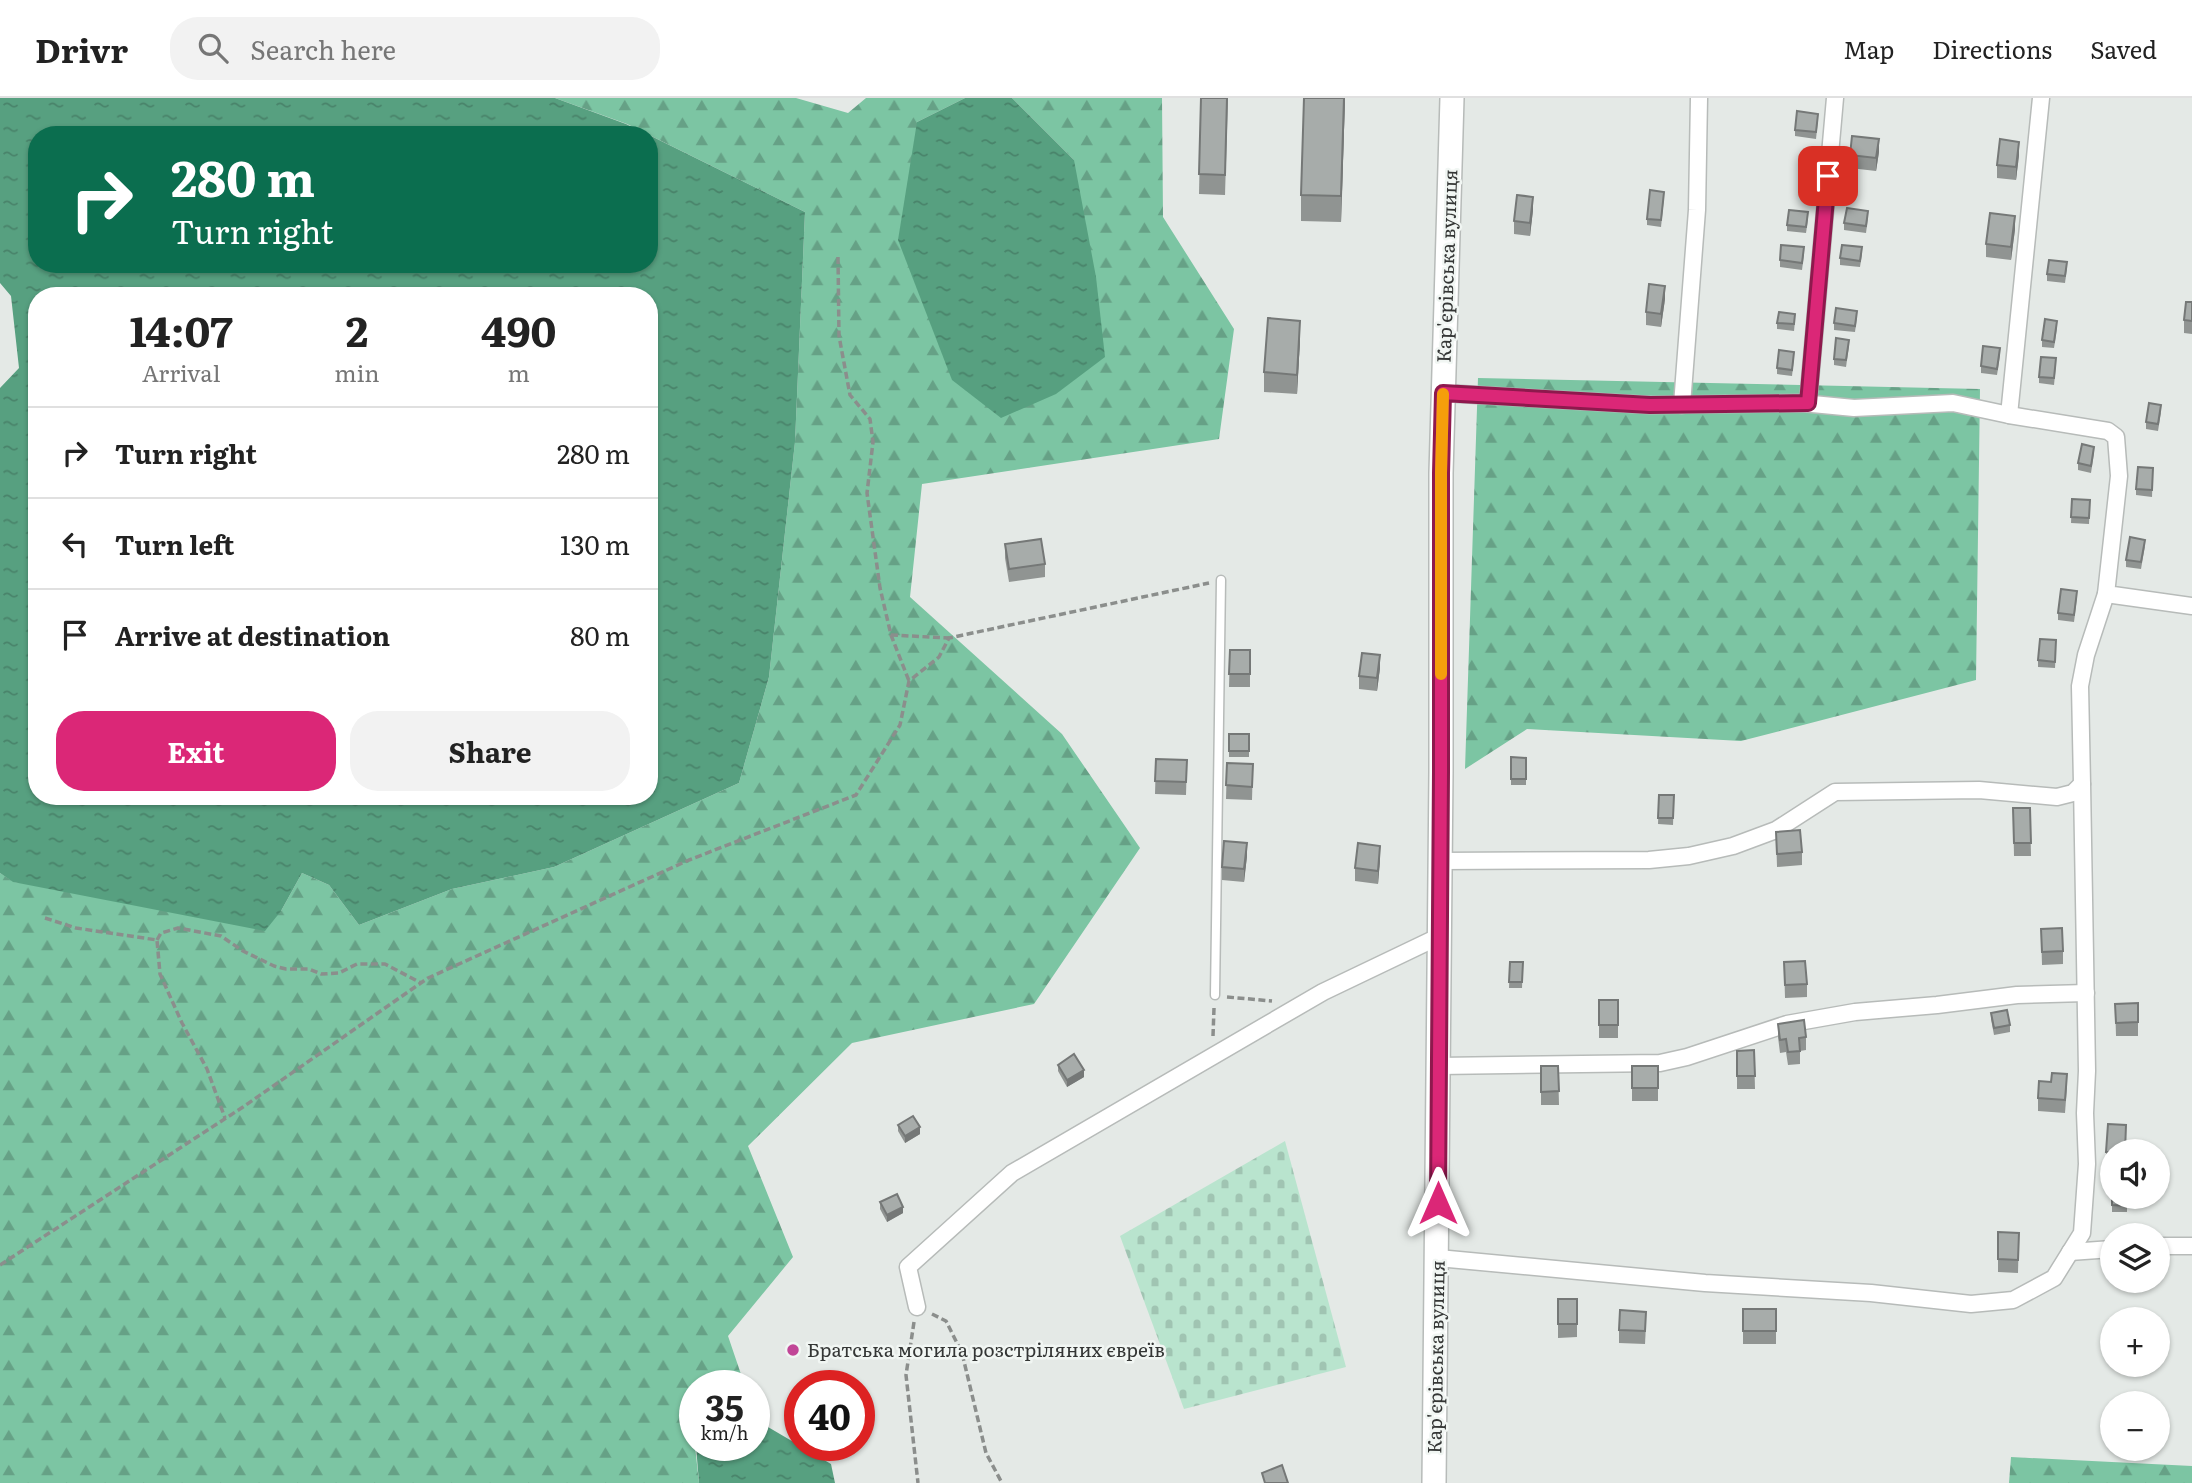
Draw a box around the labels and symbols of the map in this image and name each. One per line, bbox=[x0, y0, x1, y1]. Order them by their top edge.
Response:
pin bbox=[1798, 146, 1858, 206]
street label: Кар'єрівська вулиця bbox=[1429, 169, 1463, 363]
position arrow bbox=[1401, 1166, 1475, 1240]
street label: Кар'єрівська вулиця bbox=[1419, 1260, 1451, 1454]
place label: Братська могила розстріляних євреїв bbox=[807, 1335, 1165, 1363]
marker: Братська могила розстріляних євреїв bbox=[785, 1342, 801, 1358]
speed limit sign: 40 bbox=[784, 1370, 875, 1461]

